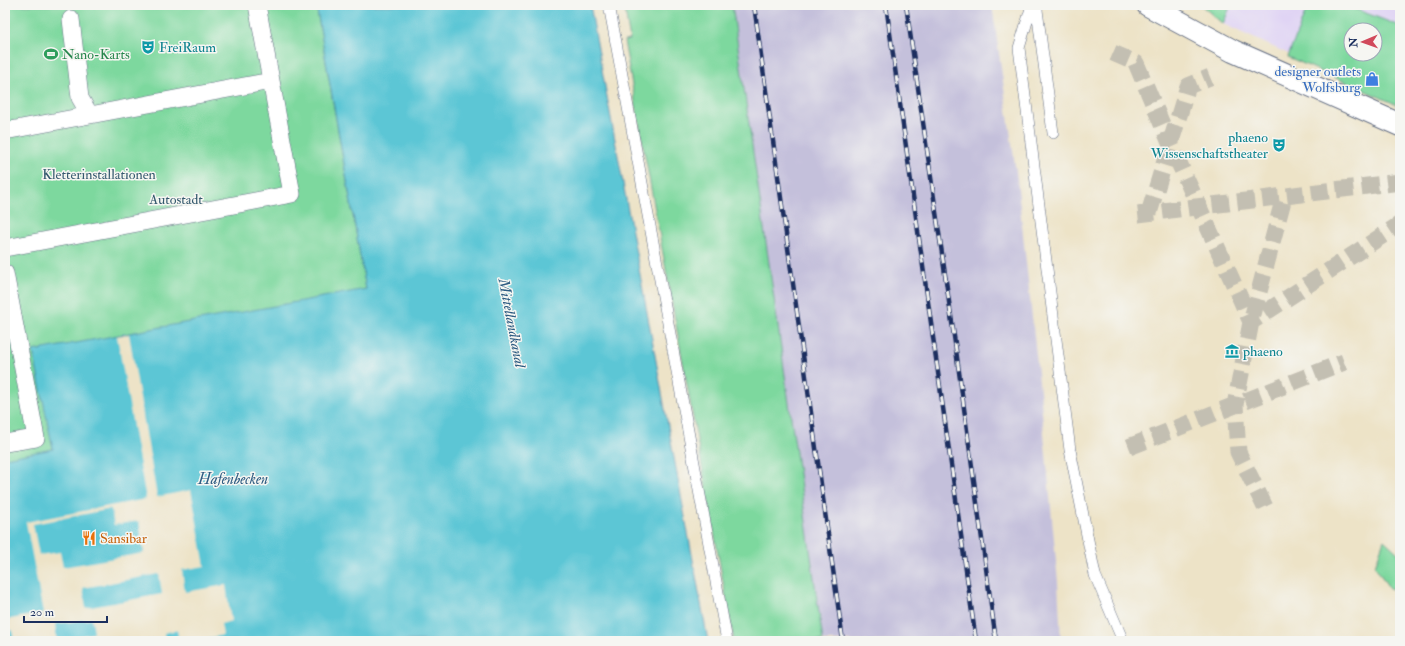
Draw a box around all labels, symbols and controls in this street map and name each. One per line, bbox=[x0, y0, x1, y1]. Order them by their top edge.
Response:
north arrow bbox=[1343, 22, 1383, 62]
text: N bbox=[1347, 36, 1360, 48]
theatre icon: FreiRaum bbox=[140, 39, 156, 55]
place label: FreiRaum bbox=[159, 39, 216, 56]
sports icon: Nano-Karts bbox=[43, 46, 59, 62]
place label: Nano-Karts bbox=[62, 46, 130, 63]
place label: designer outlets Wolfsburg bbox=[1274, 63, 1362, 96]
shop icon: designer outlets Wolfsburg bbox=[1364, 71, 1380, 87]
place label: phaeno Wissenschaftstheater bbox=[1150, 129, 1269, 162]
theatre icon: phaeno Wissenschaftstheater bbox=[1271, 137, 1287, 153]
park label: Kletterinstallationen bbox=[42, 166, 156, 183]
park label: Autostadt bbox=[148, 191, 203, 208]
water label: Mittellandkanal bbox=[493, 276, 530, 371]
museum icon: phaeno bbox=[1224, 343, 1240, 359]
place label: phaeno bbox=[1242, 343, 1283, 361]
water label: Hafenbecken bbox=[197, 470, 268, 489]
restaurant icon: Sansibar bbox=[81, 530, 97, 546]
place label: Sansibar bbox=[100, 530, 148, 547]
scale bar bbox=[24, 598, 107, 624]
text: 20 m bbox=[30, 605, 55, 620]

